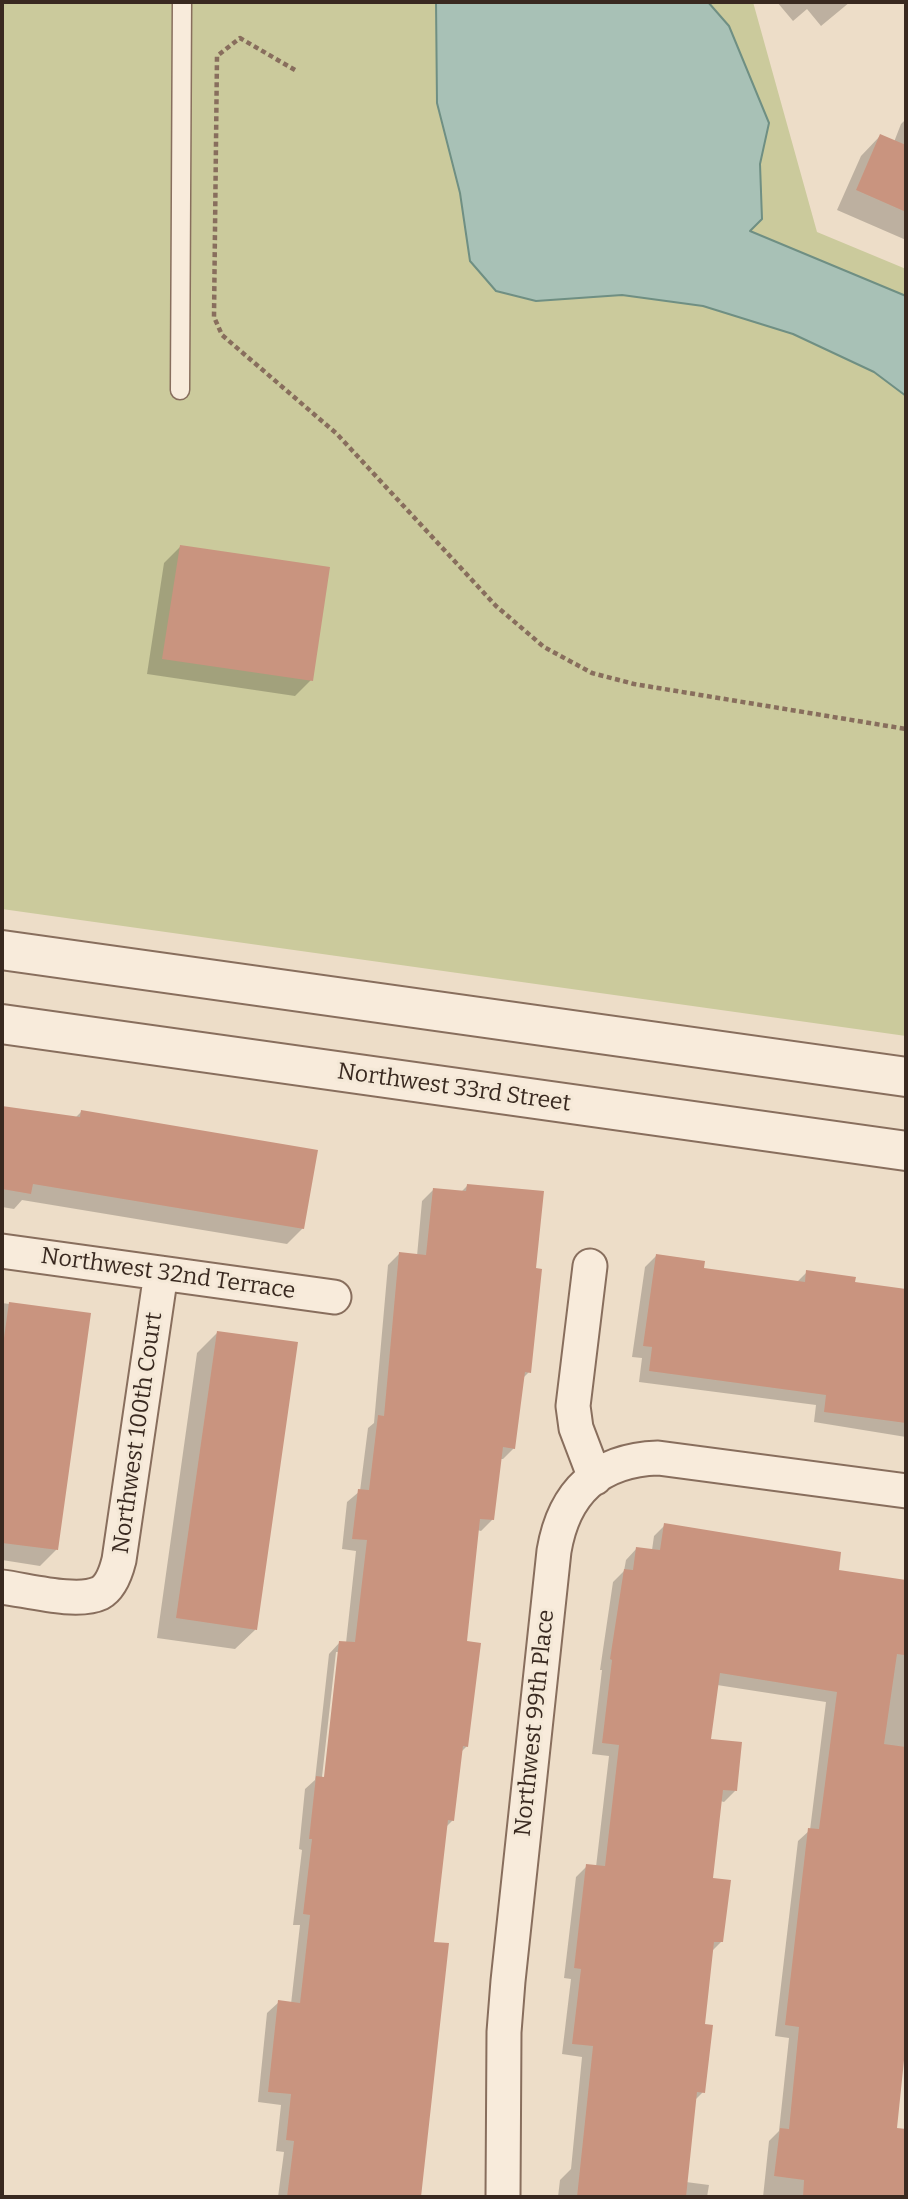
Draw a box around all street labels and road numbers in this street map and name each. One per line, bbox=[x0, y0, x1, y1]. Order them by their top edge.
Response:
street label: Northwest 33rd Street bbox=[335, 1058, 573, 1118]
street label: Northwest 32nd Terrace bbox=[39, 1242, 297, 1306]
street label: Northwest 100th Court bbox=[107, 1311, 169, 1555]
street label: Northwest 99th Place bbox=[509, 1608, 561, 1838]

